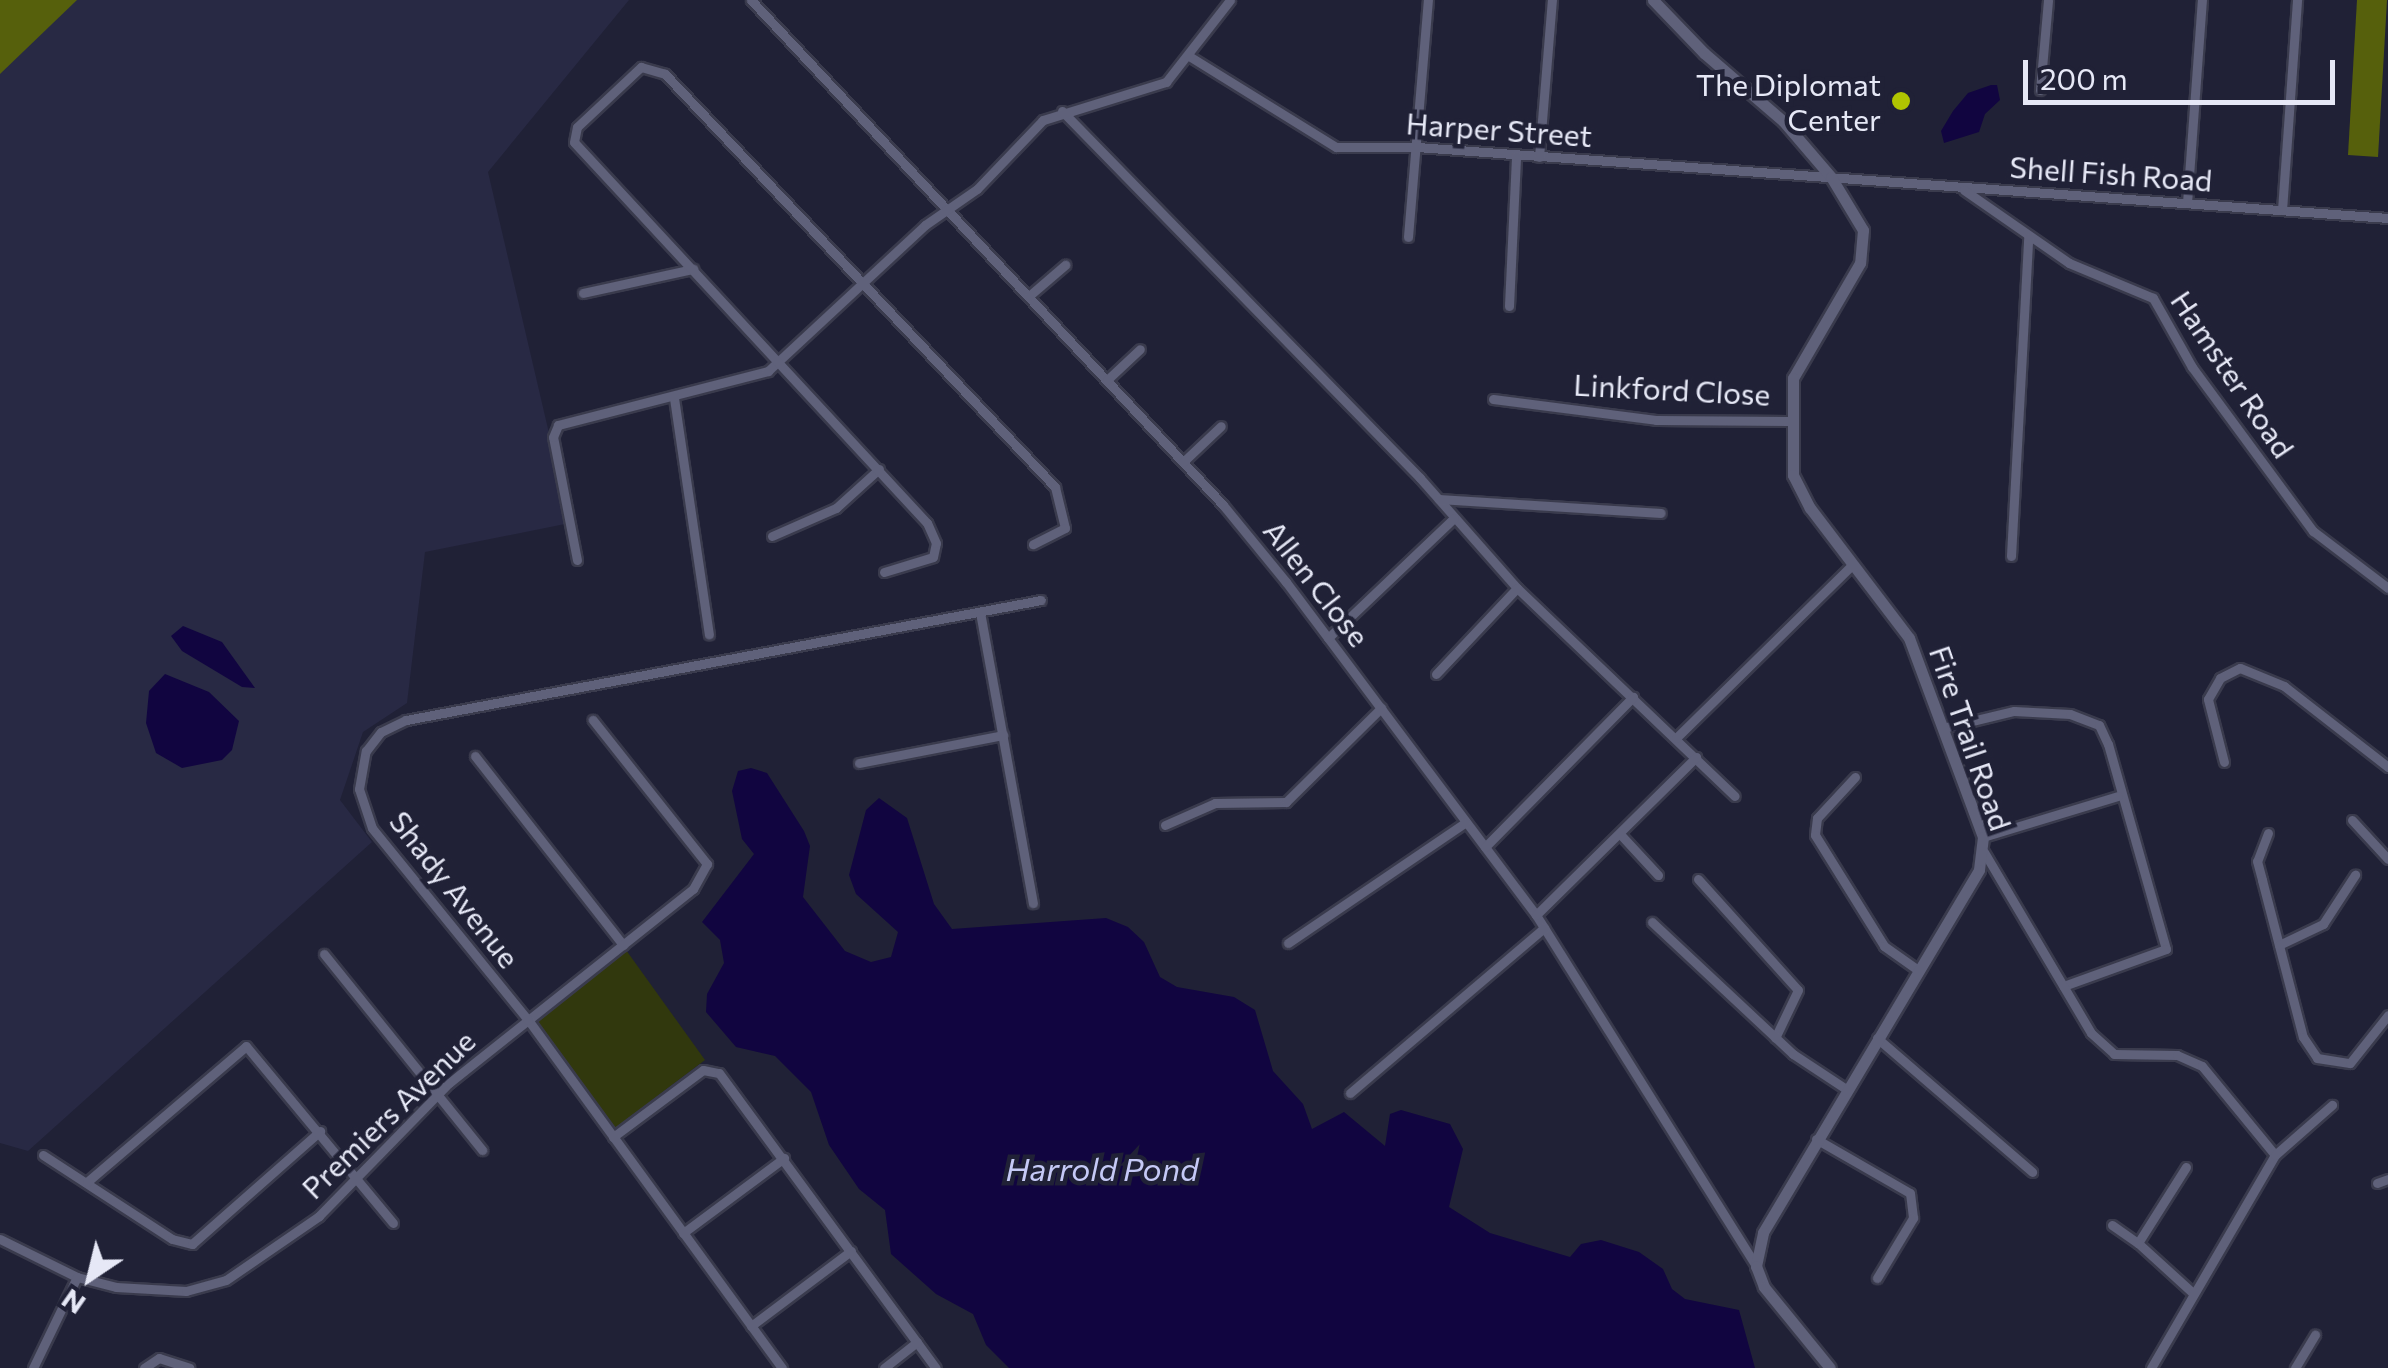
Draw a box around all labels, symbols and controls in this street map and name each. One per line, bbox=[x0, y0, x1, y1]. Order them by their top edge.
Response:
scale bar bbox=[2028, 40, 2340, 102]
text: 200 m bbox=[2040, 59, 2128, 96]
place label: The Diplomat Center bbox=[1696, 66, 1881, 136]
marker: The Diplomat Center bbox=[1890, 90, 1912, 112]
street label: Harper Street bbox=[1405, 105, 1593, 153]
street label: Shell Fish Road bbox=[2008, 148, 2214, 198]
street label: Hamster Road bbox=[2164, 284, 2302, 464]
street label: Linkford Close bbox=[1573, 366, 1771, 412]
street label: Allen Close bbox=[1257, 513, 1377, 653]
street label: Fire Trail Road bbox=[1923, 641, 2019, 835]
street label: Shady Avenue bbox=[383, 803, 527, 975]
street label: Premiers Avenue bbox=[294, 1022, 482, 1206]
water label: Harrold Pond bbox=[1005, 1149, 1199, 1187]
north arrow bbox=[40, 1228, 140, 1328]
text: N bbox=[54, 1283, 91, 1323]

